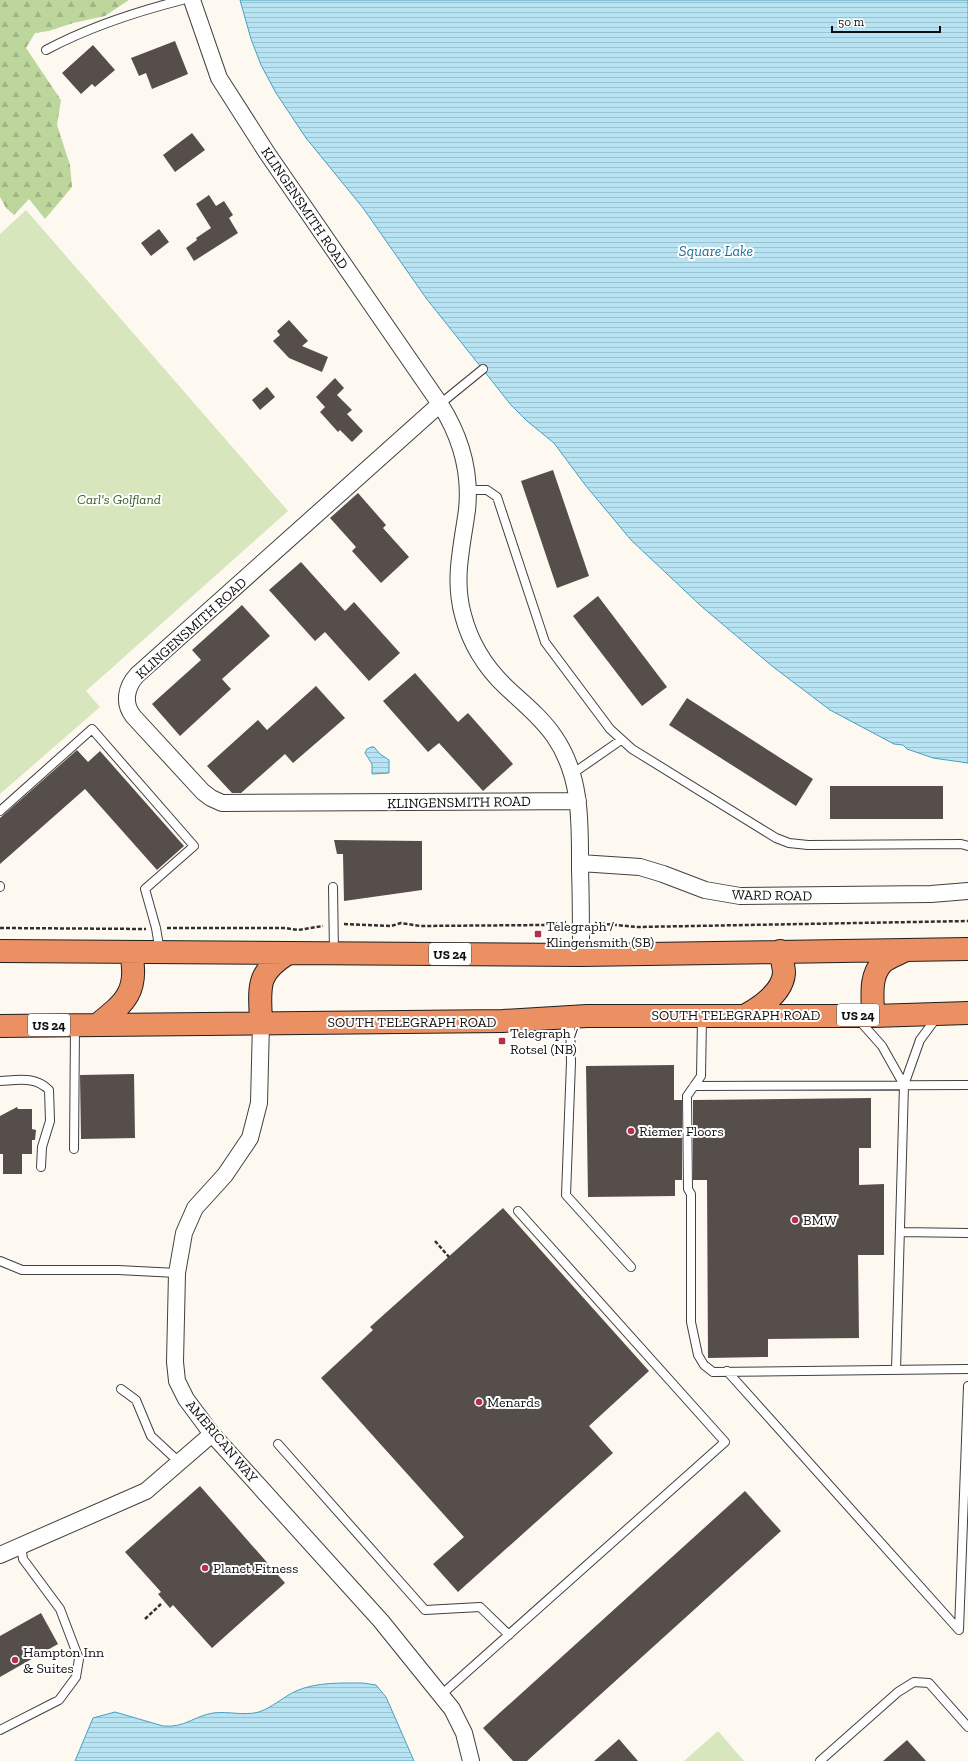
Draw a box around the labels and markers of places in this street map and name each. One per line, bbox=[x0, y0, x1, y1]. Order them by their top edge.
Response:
place label: Telegraph / Klingensmith (SB) bbox=[546, 918, 654, 951]
marker: Telegraph / Klingensmith (SB) bbox=[533, 929, 543, 939]
place label: Telegraph / Rotsel (NB) bbox=[510, 1025, 579, 1058]
marker: Telegraph / Rotsel (NB) bbox=[497, 1036, 507, 1046]
place label: Riemer Floors bbox=[639, 1123, 724, 1140]
marker: Riemer Floors bbox=[626, 1126, 636, 1136]
place label: BMW bbox=[803, 1212, 837, 1229]
marker: BMW bbox=[790, 1215, 800, 1225]
place label: Menards bbox=[487, 1394, 540, 1411]
marker: Menards bbox=[474, 1397, 484, 1407]
place label: Planet Fitness bbox=[213, 1560, 298, 1577]
marker: Planet Fitness bbox=[200, 1563, 210, 1573]
place label: Hampton Inn & Suites bbox=[23, 1644, 104, 1677]
marker: Hampton Inn & Suites bbox=[10, 1655, 20, 1665]

